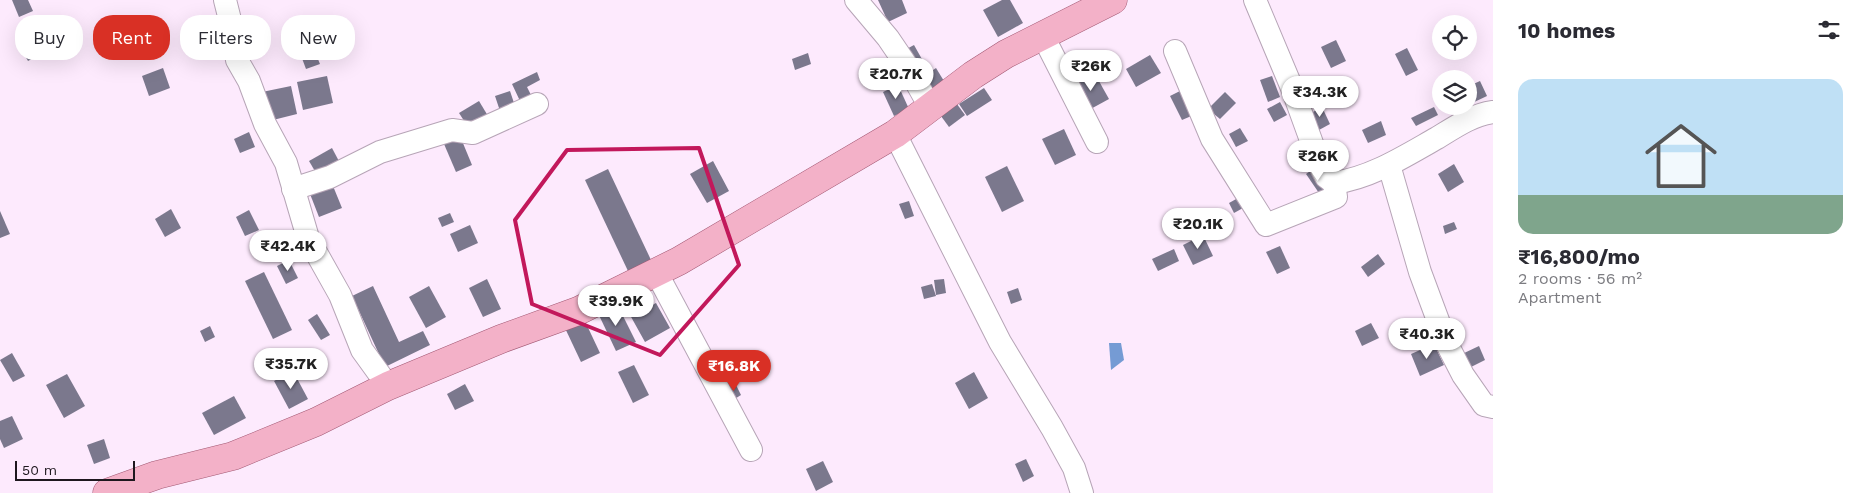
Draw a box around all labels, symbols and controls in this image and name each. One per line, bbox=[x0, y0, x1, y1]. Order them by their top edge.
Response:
chip: Buy bbox=[15, 15, 83, 60]
chip: Rent bbox=[93, 15, 170, 60]
chip: Filters bbox=[180, 15, 271, 60]
chip: New bbox=[281, 15, 355, 60]
map controls bbox=[1432, 15, 1477, 115]
button: locate bbox=[1432, 15, 1477, 60]
icon: filters bbox=[1815, 16, 1843, 44]
text: 10 homes bbox=[1518, 18, 1615, 43]
pin: ₹26K bbox=[1061, 49, 1121, 92]
text: ₹26K bbox=[1071, 56, 1111, 75]
pin: ₹20.7K bbox=[855, 58, 937, 100]
text: ₹20.7K bbox=[870, 64, 922, 83]
button: layers bbox=[1432, 70, 1477, 115]
pin: ₹34.3K bbox=[1279, 76, 1361, 118]
text: ₹34.3K bbox=[1293, 82, 1347, 101]
icon: home bbox=[1636, 111, 1726, 201]
pin: ₹26K bbox=[1288, 140, 1348, 182]
text: ₹26K bbox=[1298, 146, 1338, 165]
pin: ₹20.1K bbox=[1157, 208, 1239, 250]
text: ₹20.1K bbox=[1173, 214, 1223, 233]
pin: ₹42.4K bbox=[247, 230, 329, 272]
text: ₹42.4K bbox=[260, 236, 316, 255]
text: ₹16,800/mo bbox=[1518, 244, 1640, 269]
text: 2 rooms · 56 m² bbox=[1518, 269, 1642, 288]
pin: ₹39.9K bbox=[575, 284, 657, 327]
text: Apartment bbox=[1518, 288, 1601, 307]
text: ₹39.9K bbox=[589, 291, 643, 310]
pin: ₹40.3K bbox=[1386, 318, 1468, 360]
text: ₹40.3K bbox=[1399, 324, 1455, 343]
pin: ₹35.7K bbox=[250, 348, 332, 390]
pin: ₹16.8K bbox=[693, 350, 775, 392]
text: ₹35.7K bbox=[265, 354, 317, 373]
text: ₹16.8K bbox=[708, 356, 760, 375]
scale bar bbox=[15, 458, 135, 481]
text: 50 m bbox=[22, 462, 57, 478]

